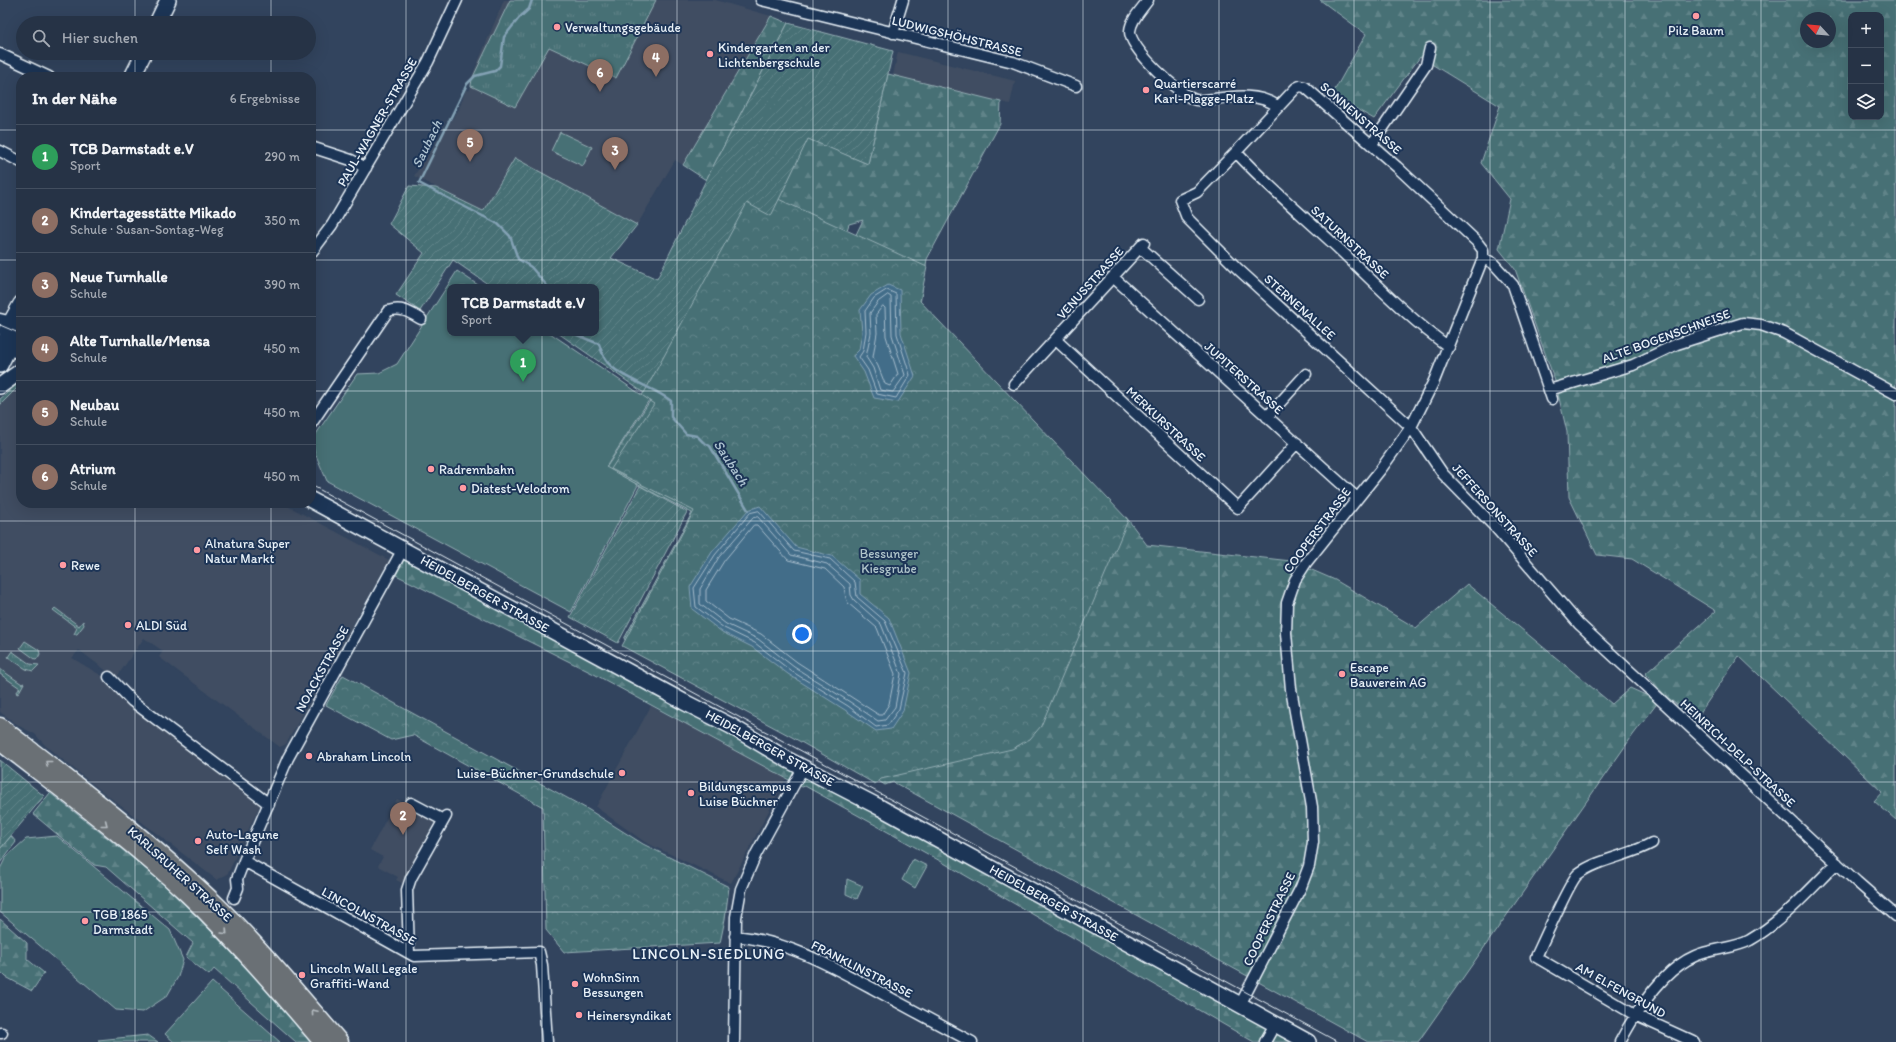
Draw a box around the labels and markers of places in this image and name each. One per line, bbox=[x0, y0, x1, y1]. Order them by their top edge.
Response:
marker: Pilz Baum bbox=[1691, 11, 1701, 21]
place label: Verwaltungsgebäude bbox=[565, 20, 681, 35]
marker: Verwaltungsgebäude bbox=[552, 22, 562, 32]
place label: Pilz Baum bbox=[1668, 23, 1724, 38]
place label: Kindergarten an der Lichtenbergschule bbox=[718, 40, 831, 70]
pin: 4 bbox=[643, 44, 669, 77]
marker: Kindergarten an der Lichtenbergschule bbox=[705, 49, 715, 59]
pin: 6 bbox=[587, 59, 613, 92]
place label: Quartierscarré Karl-Plagge-Platz bbox=[1154, 76, 1254, 106]
marker: Quartierscarré Karl-Plagge-Platz bbox=[1141, 85, 1151, 95]
pin: 5 bbox=[457, 129, 483, 162]
pin: 3 bbox=[602, 137, 628, 170]
pin: 1 bbox=[510, 349, 536, 382]
place label: Radrennbahn bbox=[439, 462, 515, 477]
marker: Radrennbahn bbox=[426, 464, 436, 474]
place label: Diatest-Velodrom bbox=[471, 481, 570, 496]
marker: Diatest-Velodrom bbox=[458, 483, 468, 493]
place label: Alnatura Super Natur Markt bbox=[205, 536, 291, 566]
marker: Alnatura Super Natur Markt bbox=[192, 545, 202, 555]
place label: Rewe bbox=[71, 558, 100, 573]
marker: Rewe bbox=[58, 560, 68, 570]
place label: ALDI Süd bbox=[136, 618, 187, 633]
marker: ALDI Süd bbox=[123, 620, 133, 630]
place label: Escape Bauverein AG bbox=[1350, 660, 1426, 690]
marker: Escape Bauverein AG bbox=[1337, 669, 1347, 679]
place label: Abraham Lincoln bbox=[317, 749, 411, 764]
marker: Abraham Lincoln bbox=[304, 751, 314, 761]
place label: Luise-Büchner-Grundschule bbox=[457, 766, 614, 781]
marker: Luise-Büchner-Grundschule bbox=[617, 768, 627, 778]
place label: Bildungscampus Luise Büchner bbox=[699, 779, 792, 809]
marker: Bildungscampus Luise Büchner bbox=[686, 788, 696, 798]
pin: 2 bbox=[390, 802, 416, 835]
place label: Auto-Lagune Self Wash bbox=[206, 827, 279, 857]
marker: Auto-Lagune Self Wash bbox=[193, 836, 203, 846]
place label: TGB 1865 Darmstadt bbox=[93, 907, 153, 937]
marker: TGB 1865 Darmstadt bbox=[80, 916, 90, 926]
place label: Lincoln Wall Legale Graffiti-Wand bbox=[310, 961, 418, 991]
marker: Lincoln Wall Legale Graffiti-Wand bbox=[297, 970, 307, 980]
place label: WohnSinn Bessungen bbox=[583, 970, 644, 1000]
marker: WohnSinn Bessungen bbox=[570, 979, 580, 989]
place label: Heinersyndikat bbox=[587, 1008, 671, 1023]
marker: Heinersyndikat bbox=[574, 1010, 584, 1020]

